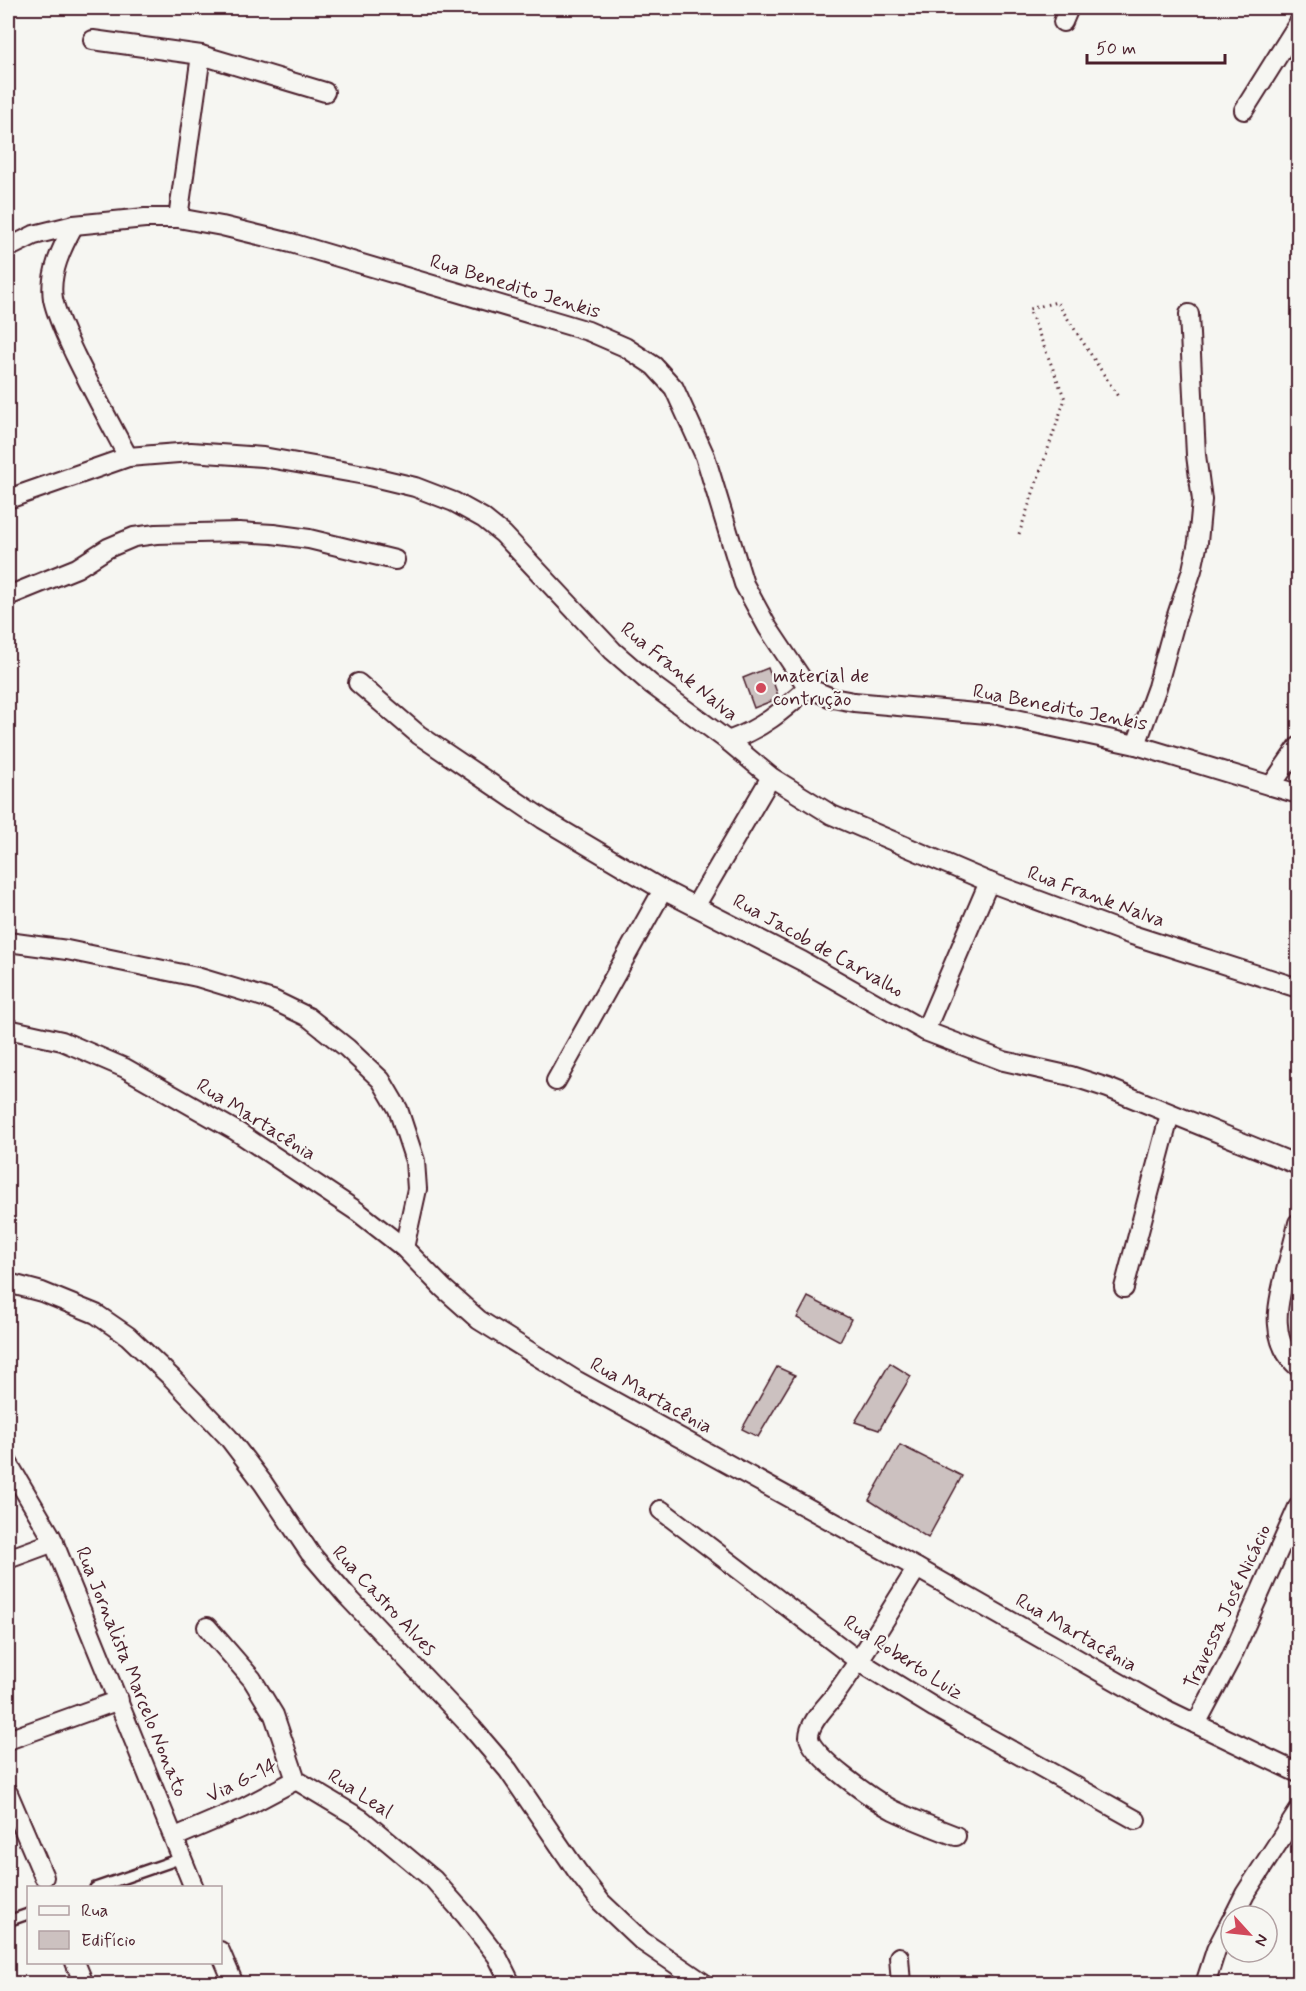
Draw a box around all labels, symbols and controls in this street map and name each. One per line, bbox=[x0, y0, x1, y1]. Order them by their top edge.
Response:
scale bar bbox=[1087, 27, 1225, 65]
text: 50 m bbox=[1096, 37, 1136, 61]
street label: Rua Benedito Jenkis bbox=[426, 248, 604, 326]
street label: Rua Frank Nalva bbox=[614, 616, 744, 728]
place label: material de contrução bbox=[773, 663, 869, 713]
street label: Rua Benedito Jenkis bbox=[970, 678, 1150, 738]
marker: material de contrução bbox=[754, 681, 768, 695]
street label: Rua Frank Nalva bbox=[1024, 860, 1168, 934]
street label: Rua Jacob de Carvalho bbox=[728, 888, 908, 1004]
street label: Rua Martacênia bbox=[191, 1072, 321, 1168]
street label: Rua Martacênia bbox=[585, 1351, 717, 1441]
street label: Travessa José Nicácio bbox=[1178, 1520, 1278, 1694]
street label: Rua Castro Alves bbox=[326, 1540, 442, 1662]
street label: Rua Jornalista Marcelo Nonato bbox=[68, 1543, 194, 1801]
street label: Rua Martacênia bbox=[1010, 1587, 1142, 1679]
street label: Rua Roberto Luiz bbox=[838, 1609, 968, 1707]
street label: Via G-14 bbox=[202, 1752, 282, 1810]
street label: Rua Leal bbox=[322, 1763, 398, 1825]
legend bbox=[27, 1886, 222, 1964]
text: Rua bbox=[81, 1899, 108, 1923]
north arrow bbox=[1219, 1904, 1279, 1964]
text: Edifício bbox=[81, 1929, 136, 1953]
text: N bbox=[1249, 1931, 1273, 1950]

